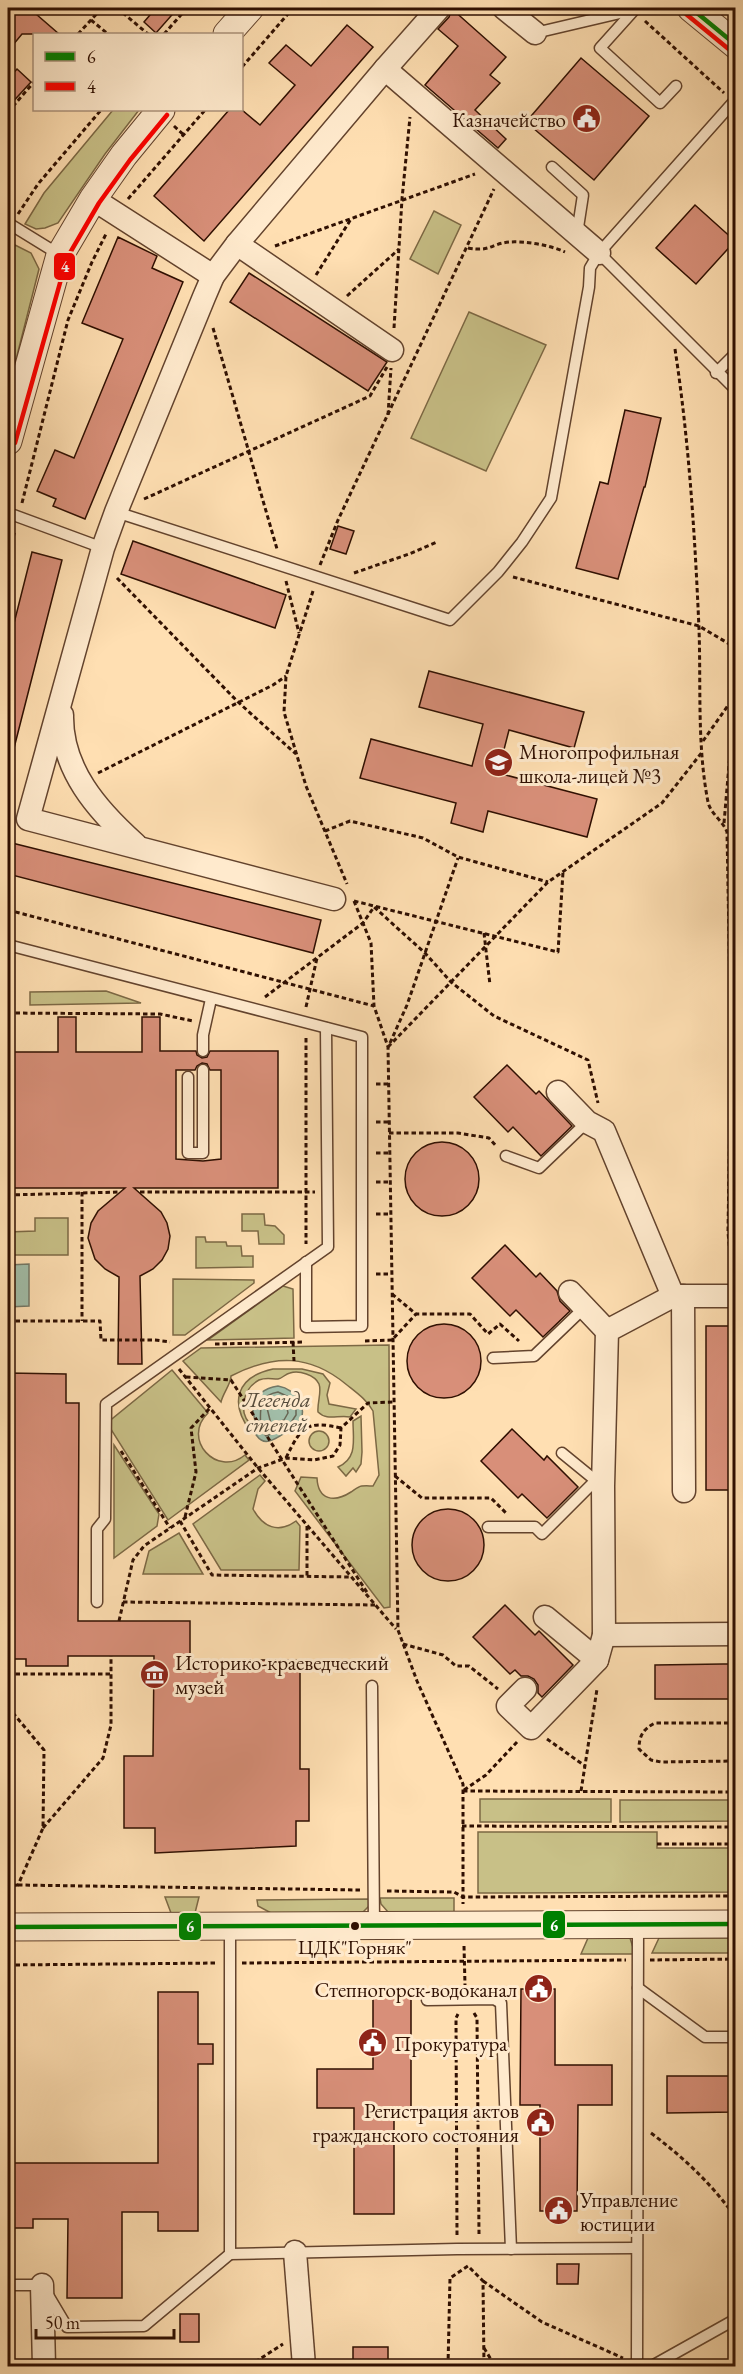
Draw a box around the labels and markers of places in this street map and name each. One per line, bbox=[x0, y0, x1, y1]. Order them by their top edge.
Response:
public building icon: Казначейство bbox=[571, 103, 603, 135]
place label: Казначейство bbox=[452, 106, 566, 133]
place label: Многопрофильная школа-лицей №3 bbox=[519, 738, 679, 789]
school or university icon: Многопрофильная школа-лицей №3 bbox=[482, 747, 514, 779]
place label: Историко-краеведческий музей bbox=[175, 1649, 389, 1700]
museum icon: Историко-краеведческий музей bbox=[138, 1658, 170, 1690]
marker: ЦДК"Горняк" bbox=[349, 1920, 361, 1932]
place label: ЦДК"Горняк" bbox=[298, 1934, 412, 1960]
public building icon: Степногорск-водоканал bbox=[522, 1973, 554, 2005]
place label: Степногорск-водоканал bbox=[314, 1976, 517, 2003]
public building icon: Прокуратура bbox=[357, 2027, 389, 2059]
place label: Прокуратура bbox=[394, 2030, 508, 2057]
place label: Регистрация актов гражданского состояния bbox=[313, 2097, 519, 2148]
public building icon: Регистрация актов гражданского состояния bbox=[524, 2106, 556, 2138]
place label: Управление юстиции bbox=[579, 2186, 678, 2237]
public building icon: Управление юстиции bbox=[543, 2195, 575, 2227]

